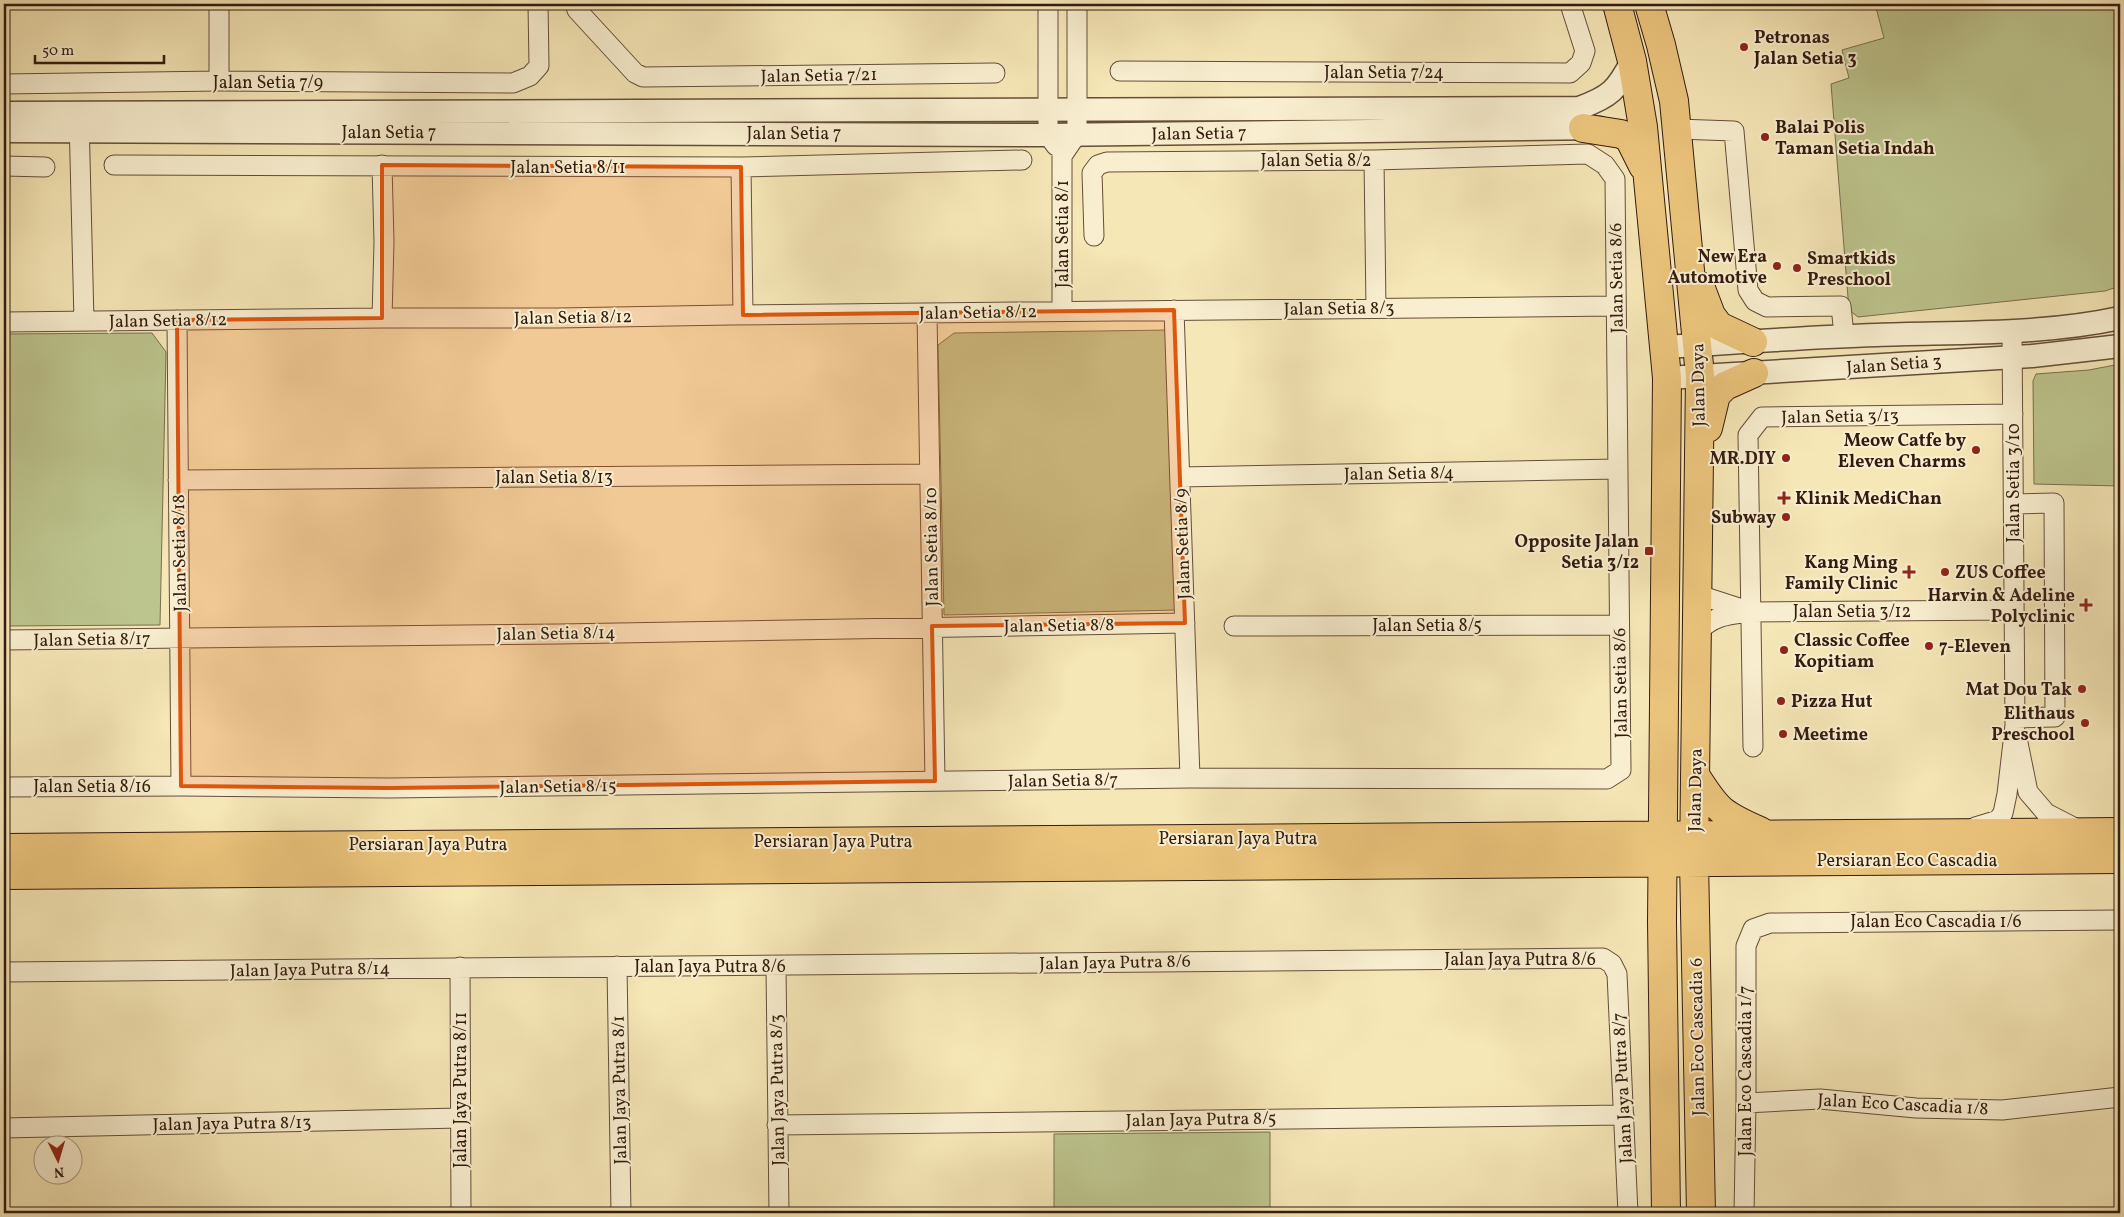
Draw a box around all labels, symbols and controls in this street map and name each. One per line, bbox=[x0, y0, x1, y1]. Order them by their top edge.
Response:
place label: Petronas Jalan Setia 3 bbox=[1753, 26, 1857, 72]
scale bar bbox=[35, 32, 164, 64]
text: 50 m bbox=[42, 41, 74, 62]
marker: Petronas Jalan Setia 3 bbox=[1738, 41, 1750, 53]
street label: Jalan Setia 7/24 bbox=[1324, 61, 1444, 86]
street label: Jalan Setia 7/21 bbox=[760, 63, 878, 90]
street label: Jalan Setia 7/9 bbox=[213, 71, 323, 96]
place label: Balai Polis Taman Setia Indah bbox=[1775, 116, 1935, 162]
street label: Jalan Setia 7 bbox=[341, 121, 437, 146]
street label: Jalan Setia 7 bbox=[1151, 121, 1247, 148]
street label: Jalan Setia 7 bbox=[746, 122, 842, 147]
marker: Balai Polis Taman Setia Indah bbox=[1759, 131, 1771, 143]
street label: Jalan Setia 8/2 bbox=[1261, 149, 1371, 174]
street label: Jalan Setia 8/11 bbox=[510, 156, 626, 181]
street label: Jalan Setia 8/1 bbox=[1051, 180, 1076, 288]
street label: Jalan Setia 8/6 bbox=[1604, 222, 1631, 334]
place label: New Era Automotive bbox=[1667, 245, 1767, 291]
place label: Smartkids Preschool bbox=[1807, 247, 1896, 293]
marker: New Era Automotive bbox=[1771, 260, 1783, 272]
marker: Smartkids Preschool bbox=[1791, 262, 1803, 274]
street label: Jalan Setia 8/3 bbox=[1283, 296, 1395, 323]
street label: Jalan Setia 8/12 bbox=[919, 300, 1037, 327]
street label: Jalan Setia 8/12 bbox=[514, 305, 632, 332]
street label: Jalan Setia 8/12 bbox=[109, 308, 227, 335]
street label: Jalan Daya bbox=[1686, 343, 1713, 427]
street label: Jalan Setia 3 bbox=[1846, 350, 1943, 381]
street label: Jalan Setia 3/13 bbox=[1781, 404, 1899, 431]
street label: Jalan Setia 3/10 bbox=[2002, 423, 2027, 543]
place label: Meow Catfe by Eleven Charms bbox=[1838, 429, 1966, 475]
marker: Meow Catfe by Eleven Charms bbox=[1970, 444, 1982, 456]
place label: MR.DIY bbox=[1709, 447, 1777, 472]
marker: MR.DIY bbox=[1780, 452, 1792, 464]
street label: Jalan Setia 8/4 bbox=[1344, 461, 1454, 488]
street label: Jalan Setia 8/13 bbox=[495, 466, 613, 491]
street label: Jalan Setia 8/10 bbox=[919, 487, 946, 607]
place label: Klinik MediChan bbox=[1795, 487, 1942, 512]
street label: Jalan Setia 8/9 bbox=[1169, 488, 1198, 600]
marker: Klinik MediChan bbox=[1777, 491, 1791, 505]
street label: Jalan Setia 8/18 bbox=[167, 494, 194, 612]
place label: Subway bbox=[1711, 506, 1776, 531]
marker: Subway bbox=[1780, 511, 1792, 523]
place label: Opposite Jalan Setia 3/12 bbox=[1515, 530, 1639, 576]
marker: Opposite Jalan Setia 3/12 bbox=[1643, 545, 1655, 557]
place label: Kang Ming Family Clinic bbox=[1785, 551, 1898, 597]
place label: ZUS Coffee bbox=[1955, 561, 2046, 586]
marker: Kang Ming Family Clinic bbox=[1902, 565, 1916, 579]
marker: ZUS Coffee bbox=[1939, 566, 1951, 578]
place label: Harvin & Adeline Polyclinic bbox=[1927, 584, 2075, 630]
marker: Harvin & Adeline Polyclinic bbox=[2079, 598, 2093, 612]
street label: Jalan Setia 3/12 bbox=[1793, 600, 1911, 625]
street label: Jalan Setia 8/8 bbox=[1003, 613, 1115, 640]
street label: Jalan Setia 8/5 bbox=[1372, 614, 1482, 639]
street label: Jalan Setia 8/14 bbox=[496, 621, 616, 648]
street label: Jalan Setia 8/17 bbox=[33, 627, 151, 654]
street label: Jalan Setia 8/6 bbox=[1608, 627, 1635, 739]
place label: Classic Coffee Kopitiam bbox=[1794, 629, 1910, 675]
place label: 7-Eleven bbox=[1939, 635, 2011, 660]
marker: 7-Eleven bbox=[1923, 640, 1935, 652]
marker: Classic Coffee Kopitiam bbox=[1778, 644, 1790, 656]
place label: Mat Dou Tak bbox=[1966, 678, 2072, 703]
marker: Mat Dou Tak bbox=[2076, 683, 2088, 695]
place label: Pizza Hut bbox=[1791, 690, 1873, 715]
marker: Pizza Hut bbox=[1775, 695, 1787, 707]
place label: Elithaus Preschool bbox=[1991, 702, 2075, 748]
marker: Elithaus Preschool bbox=[2079, 717, 2091, 729]
place label: Meetime bbox=[1793, 723, 1868, 748]
marker: Meetime bbox=[1777, 728, 1789, 740]
street label: Jalan Daya bbox=[1683, 748, 1710, 832]
street label: Jalan Setia 8/7 bbox=[1008, 768, 1118, 795]
street label: Jalan Setia 8/15 bbox=[499, 774, 617, 801]
street label: Jalan Setia 8/16 bbox=[33, 775, 151, 800]
street label: Persiaran Jaya Putra bbox=[1158, 827, 1318, 852]
street label: Persiaran Jaya Putra bbox=[753, 830, 913, 855]
street label: Persiaran Jaya Putra bbox=[348, 833, 508, 858]
street label: Persiaran Eco Cascadia bbox=[1816, 849, 1998, 874]
street label: Jalan Eco Cascadia 1/6 bbox=[1850, 910, 2022, 935]
street label: Jalan Jaya Putra 8/6 bbox=[1444, 948, 1596, 973]
street label: Jalan Jaya Putra 8/6 bbox=[1039, 950, 1191, 977]
street label: Jalan Jaya Putra 8/6 bbox=[634, 955, 786, 980]
street label: Jalan Jaya Putra 8/14 bbox=[230, 957, 390, 984]
street label: Jalan Eco Cascadia 6 bbox=[1685, 958, 1712, 1116]
street label: Jalan Eco Cascadia 1/7 bbox=[1734, 986, 1759, 1156]
street label: Jalan Jaya Putra 8/11 bbox=[449, 1012, 474, 1168]
street label: Jalan Jaya Putra 8/7 bbox=[1607, 1012, 1640, 1164]
street label: Jalan Jaya Putra 8/3 bbox=[765, 1014, 792, 1166]
street label: Jalan Jaya Putra 8/1 bbox=[607, 1015, 634, 1165]
street label: Jalan Eco Cascadia 1/8 bbox=[1817, 1089, 1989, 1122]
street label: Jalan Jaya Putra 8/5 bbox=[1126, 1107, 1277, 1134]
street label: Jalan Jaya Putra 8/13 bbox=[152, 1111, 312, 1138]
north arrow bbox=[32, 1134, 82, 1184]
text: N bbox=[53, 1162, 65, 1181]

